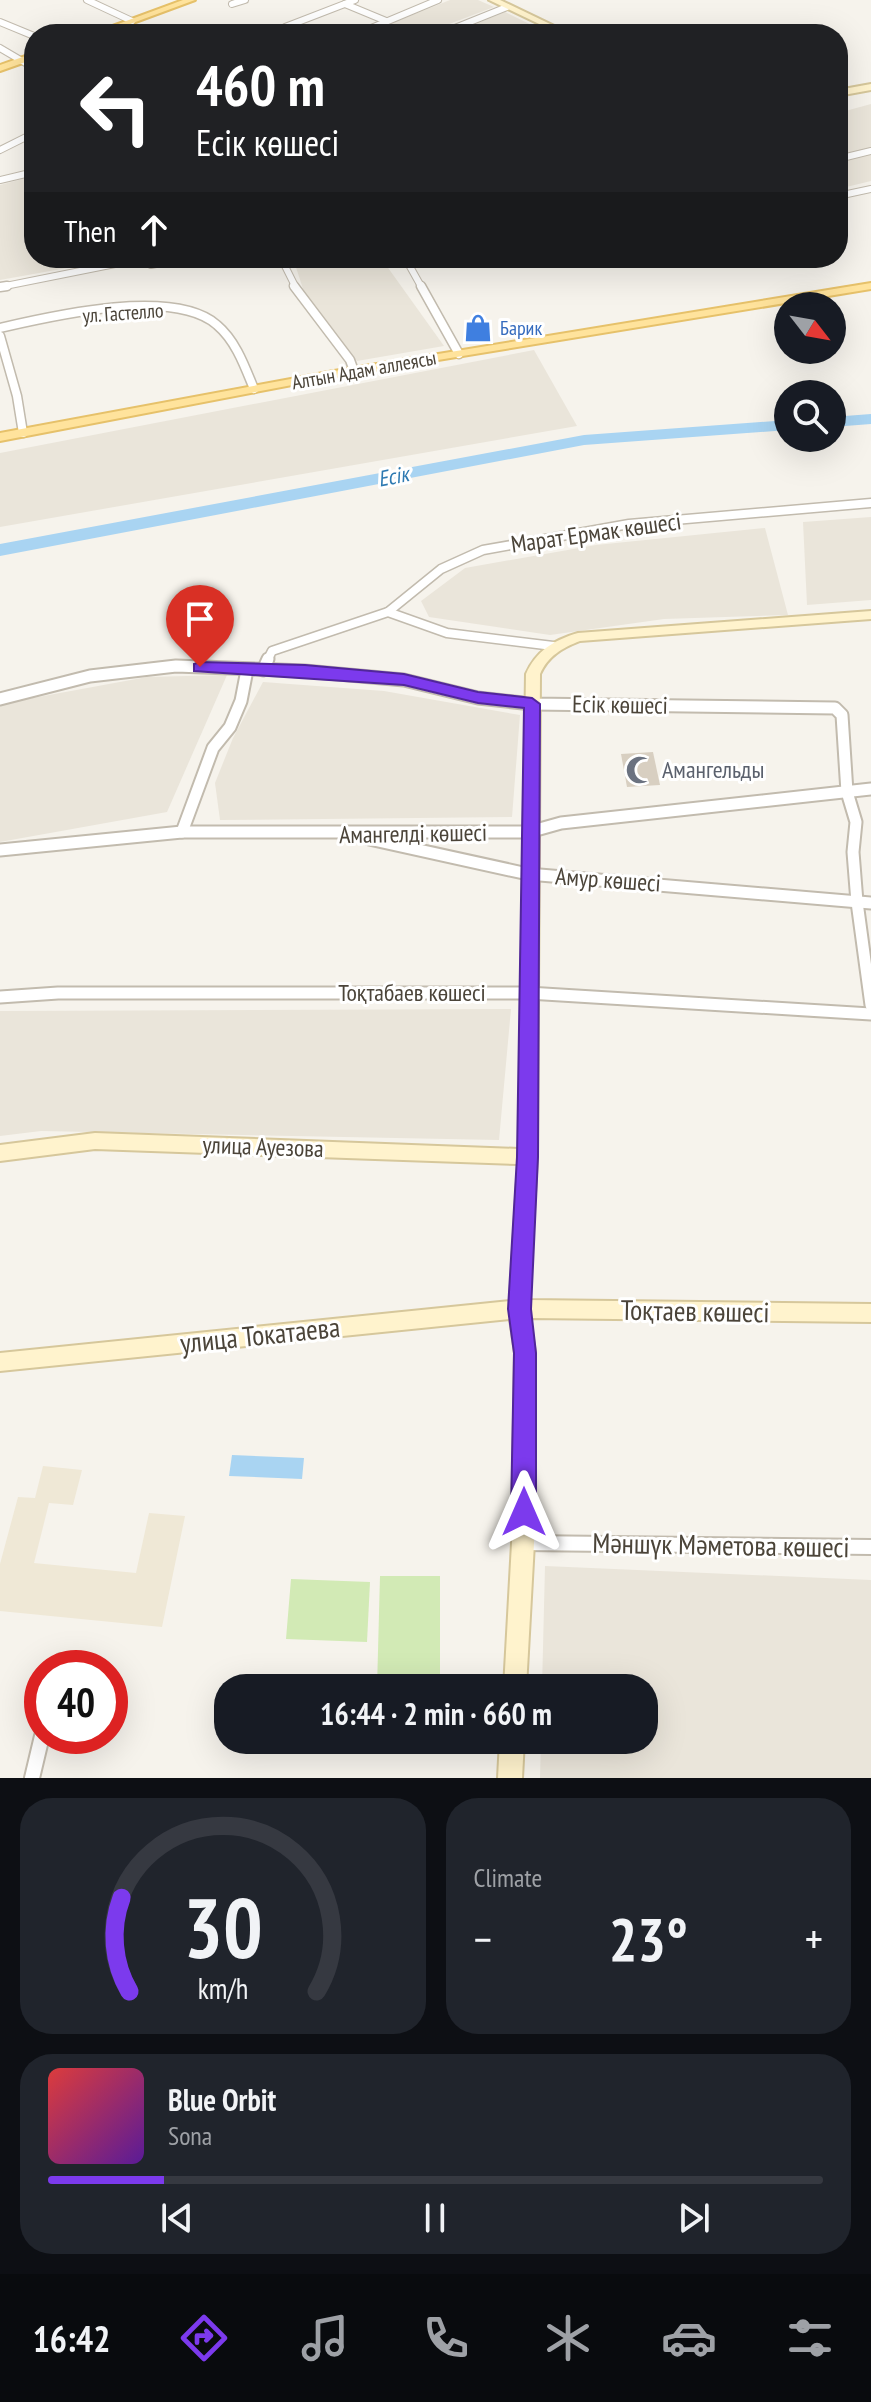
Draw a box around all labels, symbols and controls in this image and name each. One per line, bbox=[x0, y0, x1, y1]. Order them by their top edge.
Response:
text: 460 m bbox=[196, 49, 325, 121]
icon: left bbox=[64, 56, 168, 160]
text: Есік көшесі bbox=[196, 119, 339, 166]
icon: ahead bbox=[132, 208, 176, 252]
text: Then bbox=[64, 211, 116, 250]
north arrow bbox=[774, 292, 846, 364]
map controls bbox=[774, 292, 846, 452]
street label: ул. Гастелло bbox=[82, 297, 164, 329]
shop icon: Барик bbox=[463, 313, 493, 343]
place label: Барик bbox=[500, 315, 542, 341]
street label: Алтын Адам аллеясы bbox=[290, 345, 438, 395]
button: search bbox=[774, 380, 846, 452]
water label: Есік bbox=[375, 459, 413, 493]
street label: Марат Ермак көшесі bbox=[509, 505, 683, 560]
pin bbox=[166, 585, 234, 667]
icon: arrive bbox=[178, 597, 222, 641]
street label: Есік көшесі bbox=[572, 688, 668, 721]
place label: Амангельды bbox=[662, 754, 764, 785]
mosque icon: Амангельды bbox=[625, 755, 655, 785]
street label: Амангелді көшесі bbox=[339, 817, 487, 850]
street label: Амур көшесі bbox=[554, 860, 662, 899]
street label: Тоқтабаев көшесі bbox=[338, 977, 486, 1008]
street label: улица Ауезова bbox=[202, 1129, 324, 1164]
street label: Тоқтаев көшесі bbox=[620, 1291, 770, 1330]
street label: улица Токатаева bbox=[178, 1308, 342, 1361]
position arrow bbox=[482, 1470, 566, 1554]
street label: Мәншүк Мәметова көшесі bbox=[592, 1524, 850, 1565]
speed limit sign: 40 bbox=[24, 1650, 128, 1754]
text: 16:44 · 2 min · 660 m bbox=[320, 1694, 552, 1733]
text: Climate bbox=[474, 1861, 542, 1894]
text: 30 bbox=[183, 1873, 263, 1981]
text: 23° bbox=[609, 1900, 688, 1978]
text: − bbox=[474, 1910, 492, 1967]
text: + bbox=[805, 1910, 823, 1967]
text: km/h bbox=[197, 1970, 248, 2007]
text: Blue Orbit bbox=[168, 2080, 276, 2119]
text: Sona bbox=[168, 2119, 212, 2152]
icon: previous bbox=[155, 2196, 199, 2240]
icon: pause bbox=[413, 2196, 457, 2240]
icon: next bbox=[672, 2196, 716, 2240]
icon: directions bbox=[176, 2310, 232, 2366]
icon: music bbox=[297, 2310, 353, 2366]
icon: phone bbox=[418, 2310, 474, 2366]
icon: climate bbox=[540, 2310, 596, 2366]
icon: car bbox=[661, 2310, 717, 2366]
icon: filters bbox=[782, 2310, 838, 2366]
text: 16:42 bbox=[33, 2315, 111, 2362]

